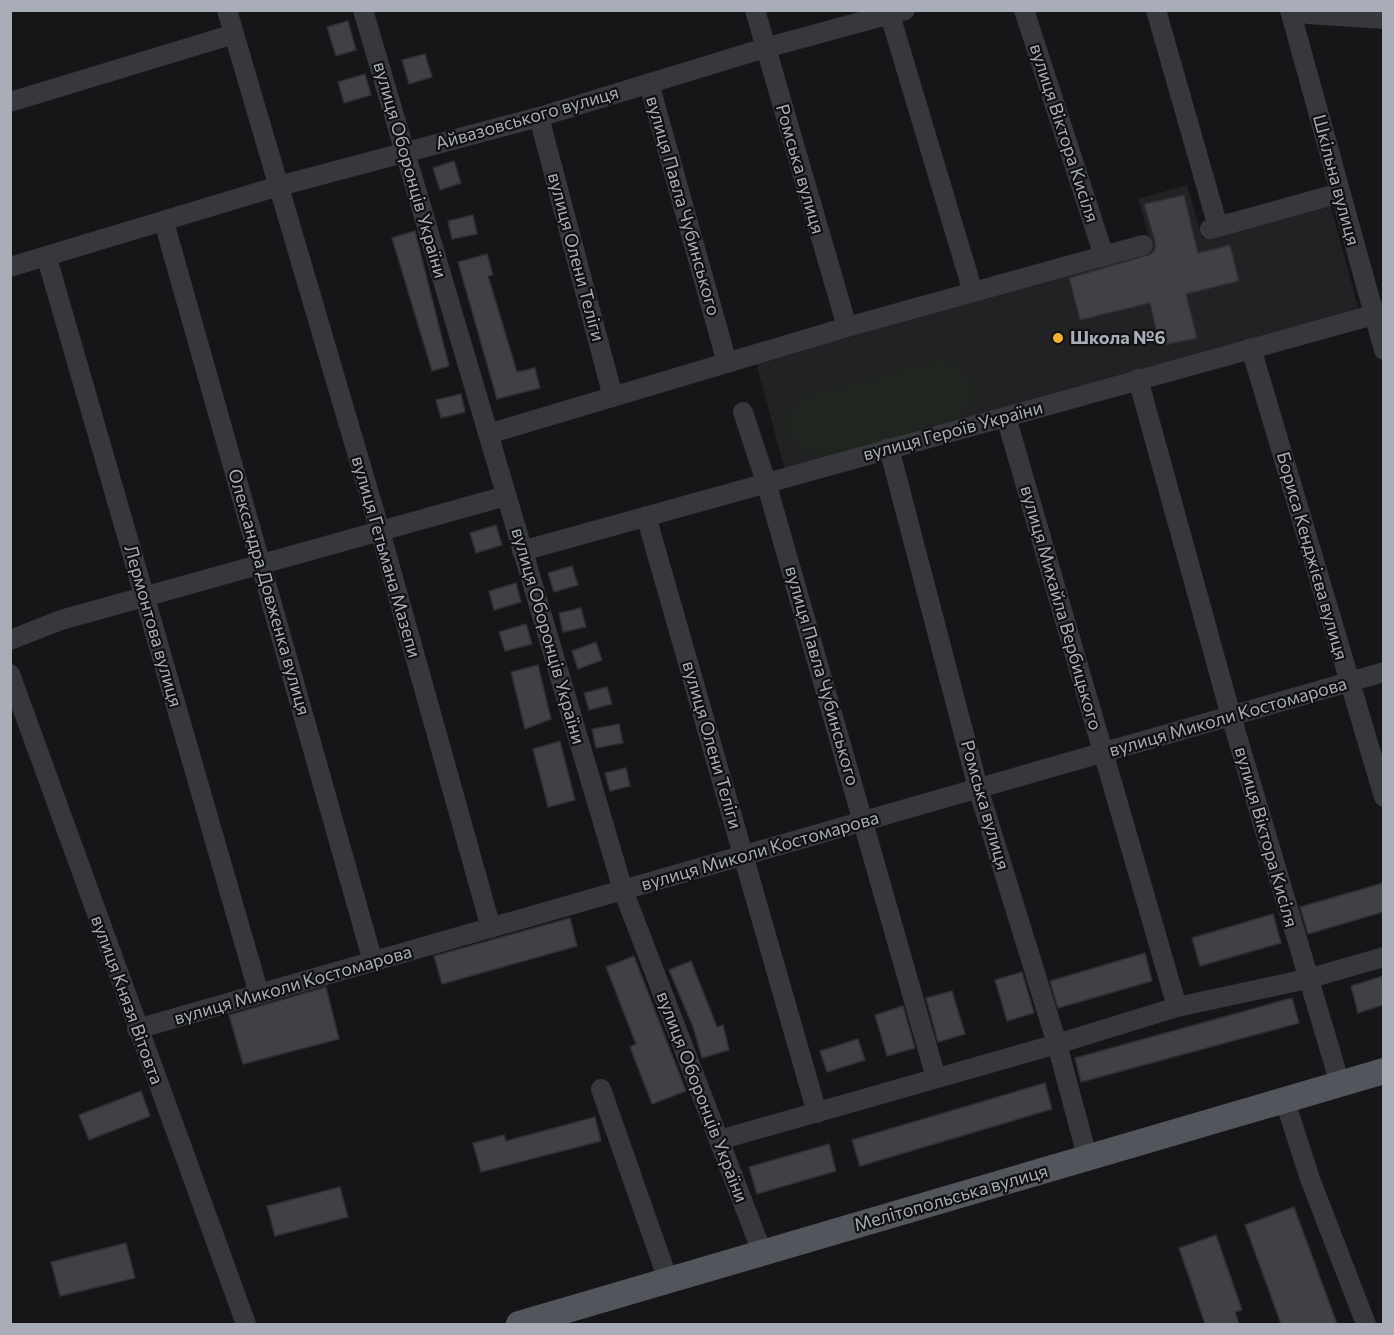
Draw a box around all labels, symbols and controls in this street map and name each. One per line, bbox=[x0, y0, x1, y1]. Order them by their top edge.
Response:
street label: вулиця Віктора Кисіля bbox=[1026, 41, 1104, 225]
street label: вулиця Оборонців України bbox=[370, 59, 452, 280]
street label: Айвазовського вулиця bbox=[433, 80, 621, 154]
street label: вулиця Павла Чубинського bbox=[642, 93, 726, 318]
street label: Ромська вулиця bbox=[772, 101, 830, 236]
street label: Шкільна вулиця bbox=[1309, 112, 1365, 248]
street label: вулиця Олени Теліги bbox=[544, 170, 610, 343]
place label: Школа №6 bbox=[1070, 326, 1166, 348]
marker: Школа №6 bbox=[1051, 331, 1065, 345]
street label: вулиця Героїв України bbox=[860, 395, 1045, 465]
street label: Бориса Кенджієва вулиця bbox=[1273, 449, 1353, 662]
street label: вулиця Гетьмана Мазепи bbox=[348, 453, 426, 660]
street label: Олександра Довженка вулиця bbox=[224, 466, 316, 717]
street label: вулиця Михайла Вербицького bbox=[1016, 483, 1107, 733]
street label: вулиця Оборонців України bbox=[508, 525, 590, 746]
street label: Лермонтова вулиця bbox=[120, 542, 188, 709]
street label: вулиця Павла Чубинського bbox=[781, 563, 865, 788]
street label: вулиця Олени Теліги bbox=[678, 658, 747, 831]
street label: вулиця Миколи Костомарова bbox=[1106, 672, 1349, 761]
street label: Ромська вулиця bbox=[957, 737, 1015, 872]
street label: вулиця Віктора Кисіля bbox=[1231, 744, 1303, 929]
street label: вулиця Миколи Костомарова bbox=[638, 806, 881, 895]
street label: вулиця Князя Вітовта bbox=[87, 912, 169, 1087]
street label: вулиця Миколи Костомарова bbox=[171, 940, 414, 1029]
street label: вулиця Оборонців України bbox=[653, 988, 753, 1205]
street label: Мелітопольська вулиця bbox=[851, 1159, 1050, 1235]

